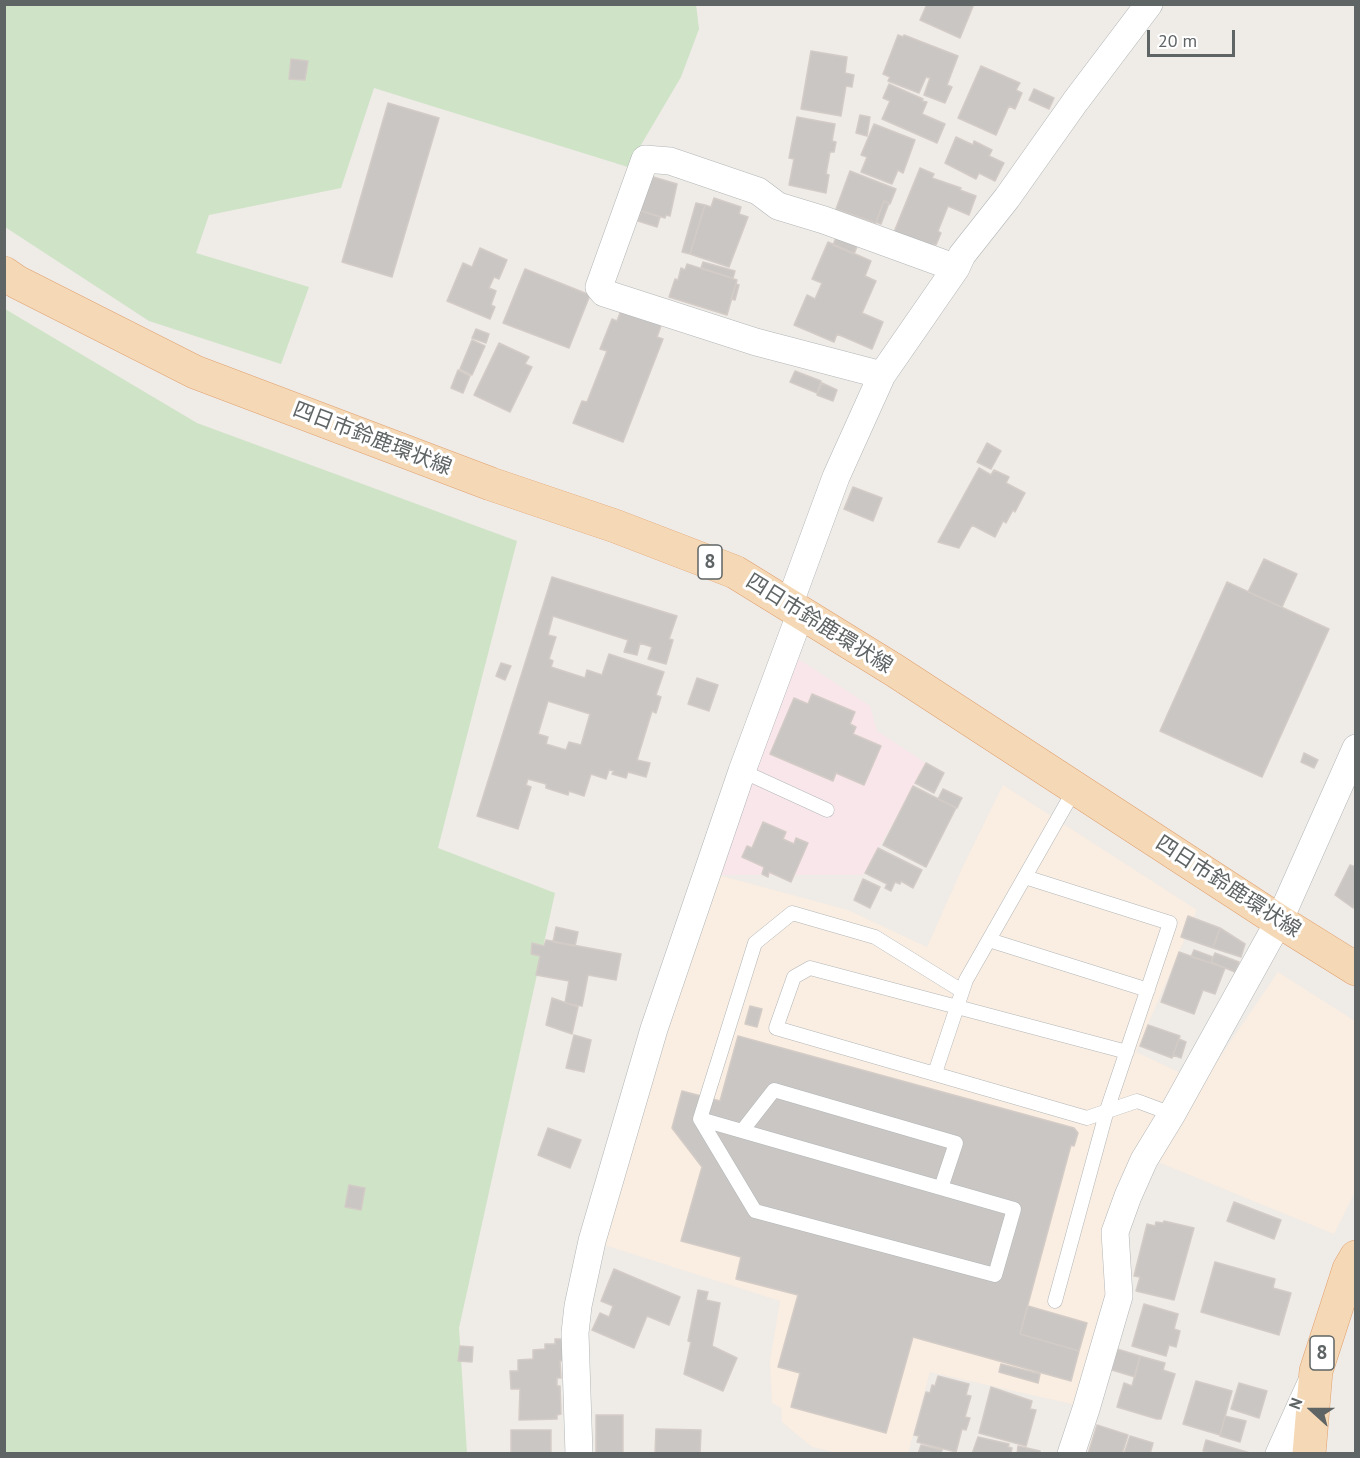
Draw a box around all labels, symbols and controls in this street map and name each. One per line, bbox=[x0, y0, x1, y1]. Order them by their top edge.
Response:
scale bar bbox=[1150, 18, 1238, 56]
text: 20 m bbox=[1158, 29, 1197, 52]
street label: 四日市鈴鹿環状線 bbox=[289, 397, 455, 481]
road number: 8 bbox=[698, 545, 722, 579]
street label: 四日市鈴鹿環状線 bbox=[741, 569, 897, 679]
street label: 四日市鈴鹿環状線 bbox=[1151, 831, 1305, 943]
road number: 8 bbox=[1310, 1336, 1334, 1370]
north arrow bbox=[1282, 1380, 1342, 1440]
text: N bbox=[1284, 1395, 1306, 1412]

